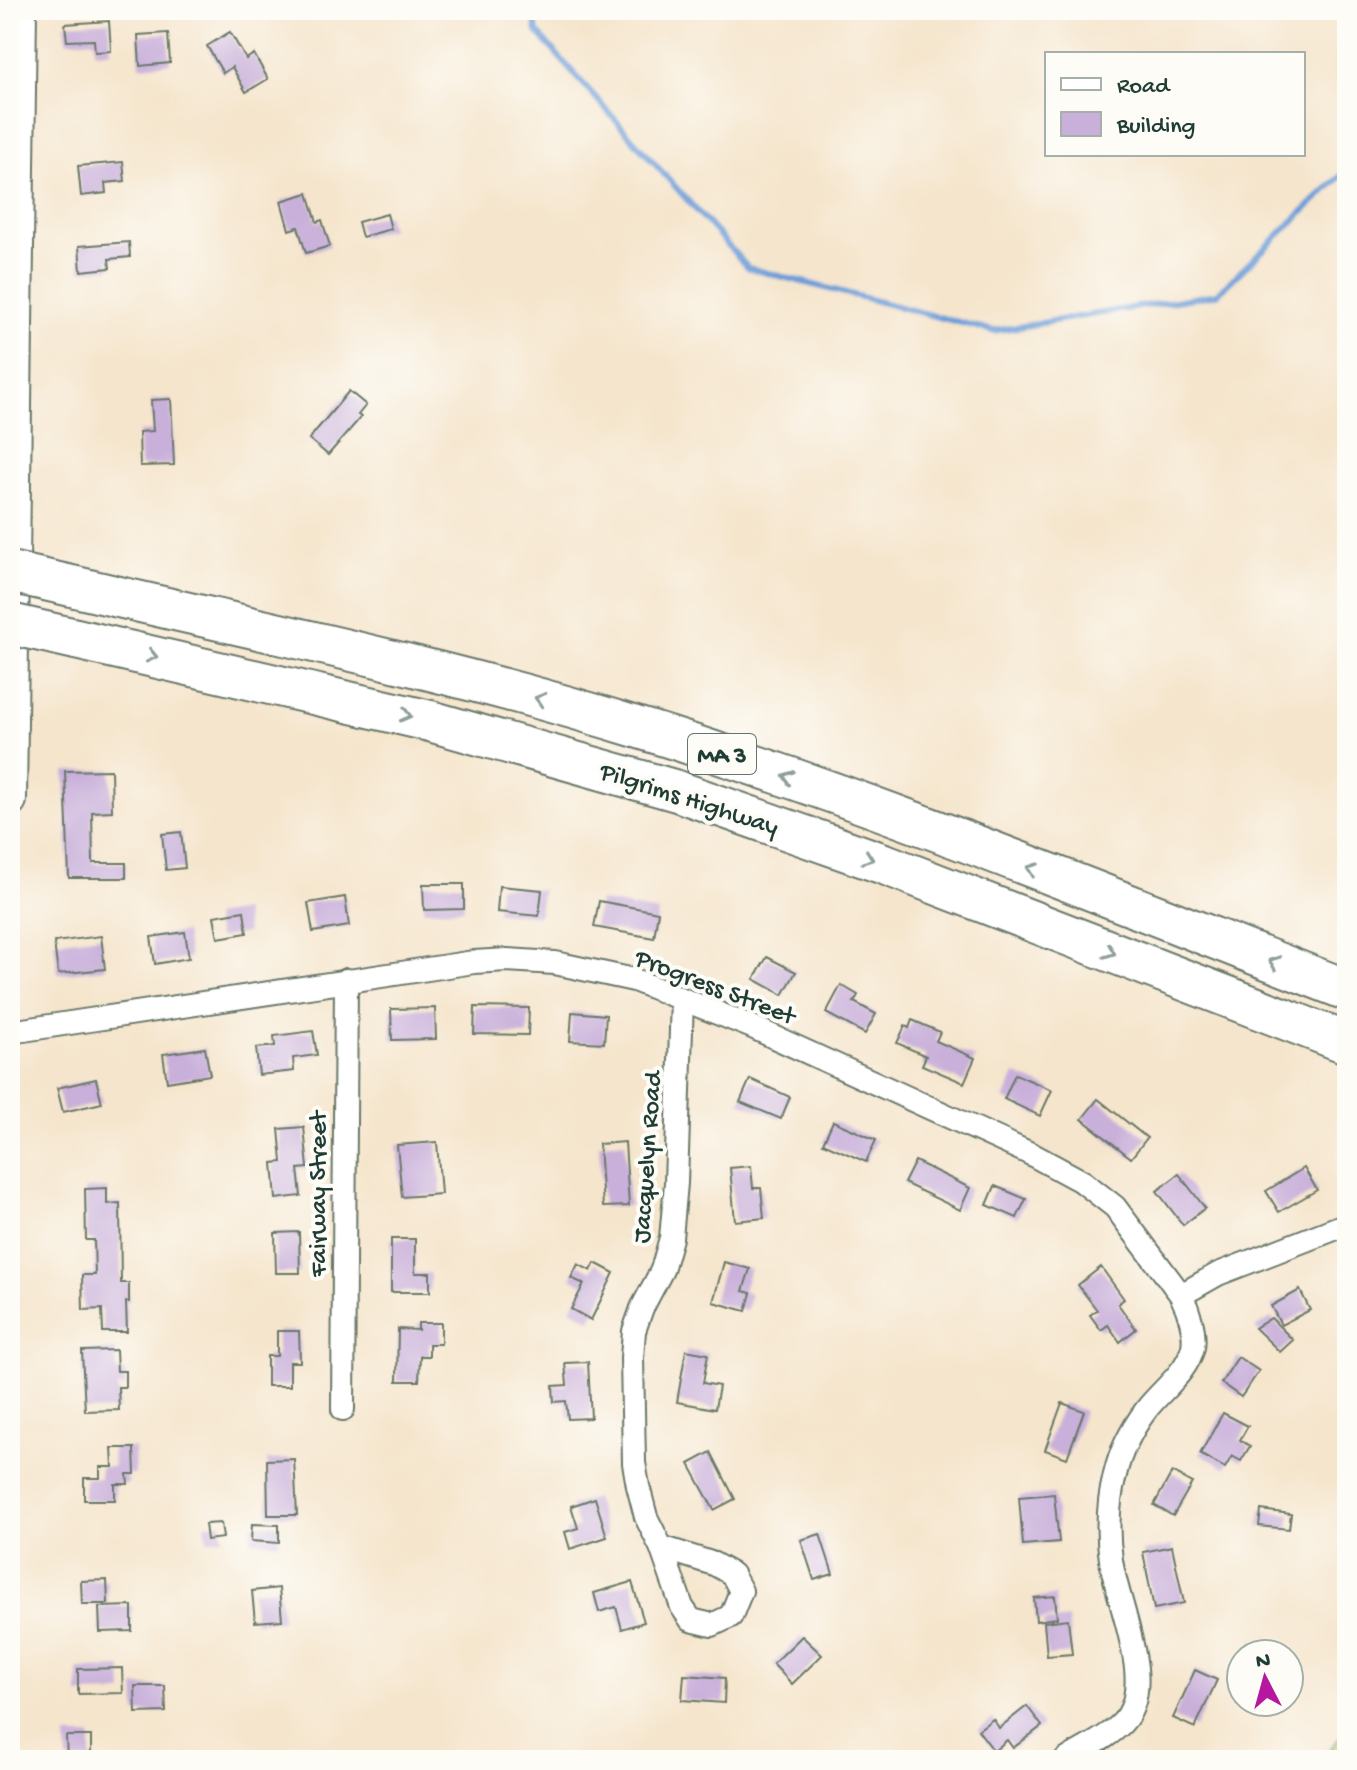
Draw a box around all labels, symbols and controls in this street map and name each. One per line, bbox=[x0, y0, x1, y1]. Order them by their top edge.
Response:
legend bbox=[1045, 52, 1305, 156]
text: Road bbox=[1117, 73, 1171, 102]
text: Building bbox=[1116, 113, 1195, 142]
one-way arrow bbox=[145, 647, 159, 664]
one-way arrow bbox=[534, 692, 548, 708]
one-way arrow bbox=[398, 705, 412, 722]
road number: MA 3 bbox=[688, 734, 756, 774]
street label: Pilgrims Highway bbox=[594, 757, 782, 845]
one-way arrow bbox=[782, 770, 796, 786]
one-way arrow bbox=[860, 849, 874, 865]
one-way arrow bbox=[1025, 862, 1039, 879]
one-way arrow bbox=[1102, 942, 1116, 959]
street label: Progress Street bbox=[629, 944, 801, 1035]
one-way arrow bbox=[1268, 955, 1282, 972]
street label: Jacquelyn Road bbox=[628, 1069, 671, 1244]
street label: Fairway Street bbox=[305, 1109, 336, 1278]
north arrow bbox=[1225, 1638, 1305, 1718]
text: N bbox=[1255, 1648, 1272, 1676]

